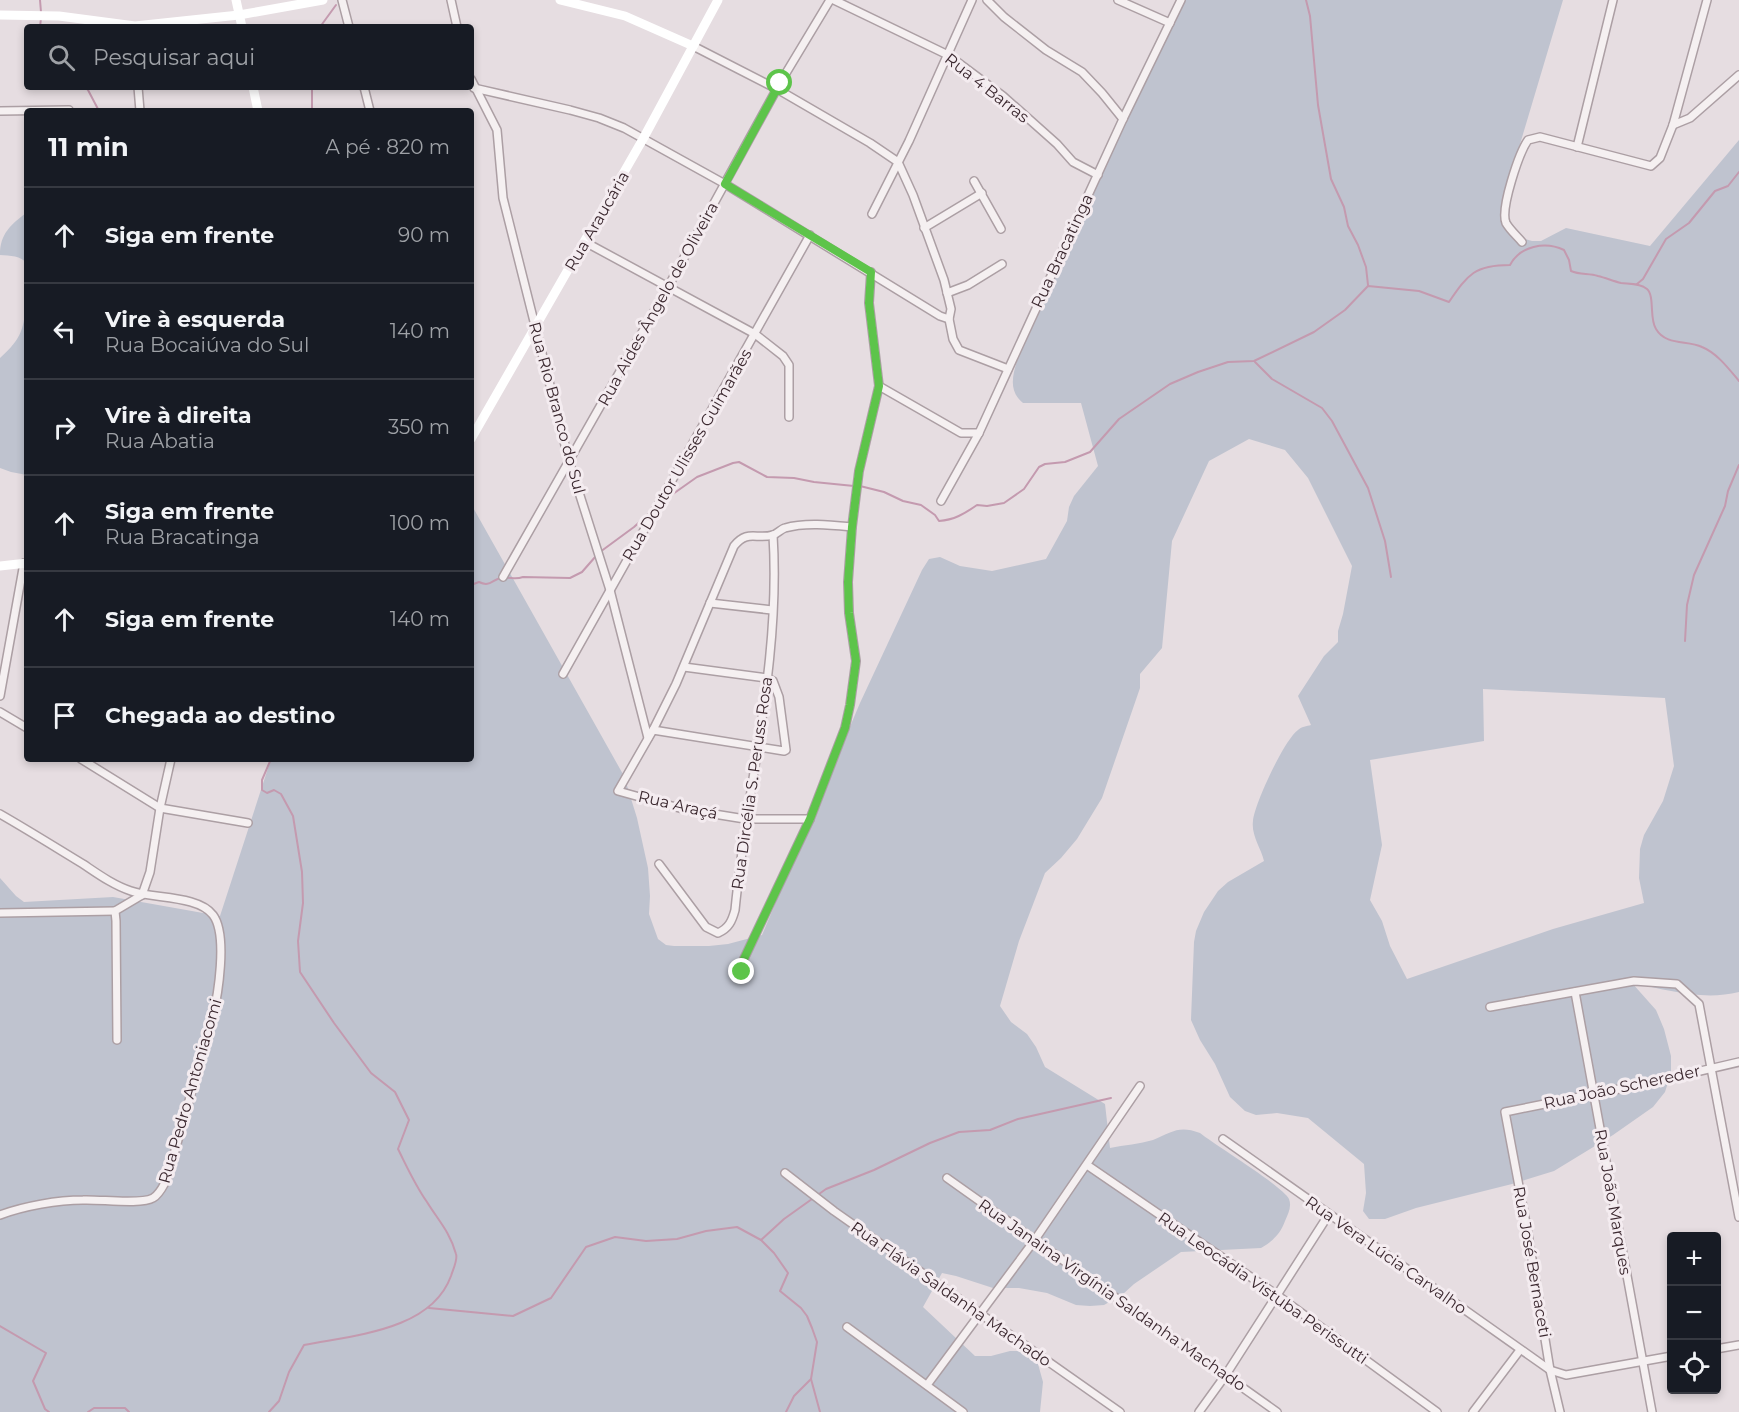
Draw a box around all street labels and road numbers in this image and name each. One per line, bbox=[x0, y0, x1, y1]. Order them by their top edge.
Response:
street label: Rua 4 Barras bbox=[941, 49, 1033, 127]
street label: Rua Araucária bbox=[561, 168, 633, 274]
street label: Rua Bracatinga bbox=[1027, 191, 1097, 311]
street label: Rua Aides Ângelo de Oliveira bbox=[594, 199, 722, 409]
street label: Rua Rio Branco do Sul bbox=[525, 320, 589, 496]
street label: Rua Doutor Ulisses Guimarães bbox=[618, 345, 756, 564]
street label: Rua Dircélia S. Peruss Rosa bbox=[728, 675, 776, 891]
street label: Rua Araçá bbox=[636, 787, 720, 823]
street label: Rua Pedro Antoniacomi bbox=[154, 996, 226, 1186]
street label: Rua João Schereder bbox=[1542, 1061, 1702, 1113]
street label: Rua João Marques bbox=[1591, 1128, 1635, 1277]
street label: Rua José Bernaceti bbox=[1509, 1185, 1555, 1339]
street label: Rua Vera Lúcia Carvalho bbox=[1302, 1192, 1470, 1318]
street label: Rua Janaina Virgínia Saldanha Machado bbox=[975, 1195, 1249, 1395]
street label: Rua Leocádia Vistuba Perissutti bbox=[1154, 1208, 1372, 1368]
street label: Rua Flávia Saldanha Machado bbox=[847, 1217, 1055, 1371]

